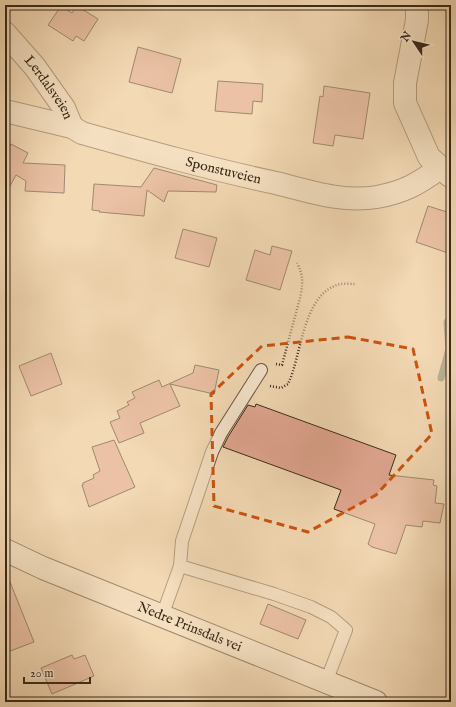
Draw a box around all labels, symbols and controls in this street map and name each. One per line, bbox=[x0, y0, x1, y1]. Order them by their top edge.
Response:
north arrow bbox=[394, 22, 434, 62]
text: N bbox=[398, 29, 415, 46]
street label: Lerdalsveien bbox=[20, 52, 77, 123]
street label: Sponstuveien bbox=[184, 153, 263, 189]
street label: Nedre Prinsdals vei bbox=[135, 598, 245, 656]
scale bar bbox=[24, 659, 90, 685]
text: 20 m bbox=[30, 666, 53, 681]

